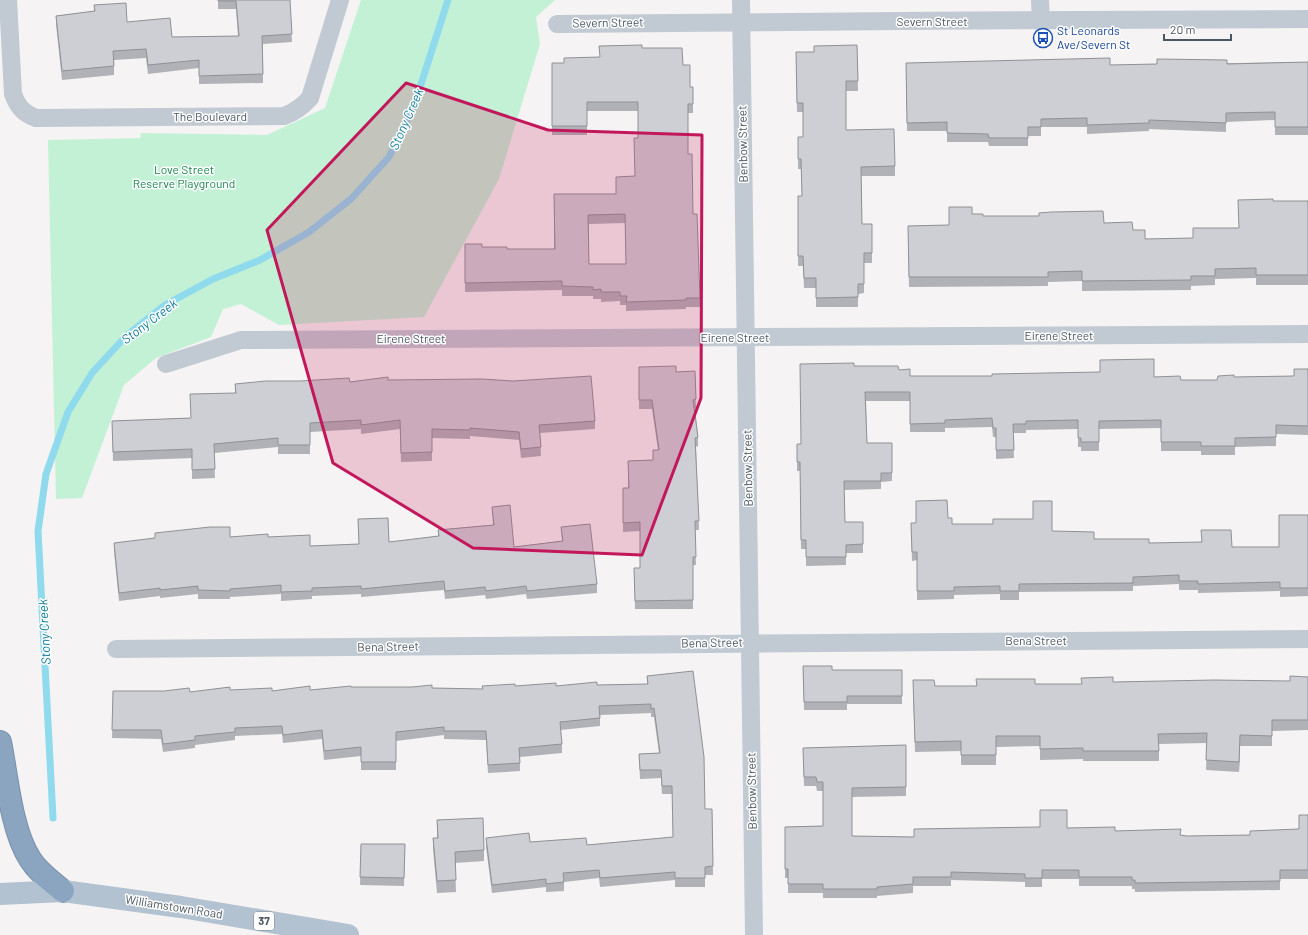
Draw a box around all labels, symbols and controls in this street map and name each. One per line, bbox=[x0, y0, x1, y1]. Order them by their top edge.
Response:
street label: Severn Street bbox=[572, 14, 644, 30]
street label: Severn Street bbox=[896, 14, 968, 28]
scale bar bbox=[1164, 16, 1231, 42]
text: 20 m bbox=[1170, 22, 1196, 36]
place label: St Leonards Ave/Severn St bbox=[1057, 23, 1130, 51]
bus stop icon: St Leonards Ave/Severn St bbox=[1032, 27, 1054, 49]
water label: Stony Creek bbox=[385, 85, 427, 152]
street label: Benbow Street bbox=[734, 105, 750, 183]
street label: The Boulevard bbox=[173, 109, 247, 123]
park label: Love Street Reserve Playground bbox=[133, 162, 235, 190]
water label: Stony Creek bbox=[118, 294, 181, 347]
street label: Eirene Street bbox=[1025, 328, 1093, 342]
street label: Eirene Street bbox=[701, 330, 769, 344]
street label: Eirene Street bbox=[377, 331, 445, 345]
street label: Benbow Street bbox=[739, 429, 755, 507]
water label: Stony Creek bbox=[34, 598, 54, 665]
street label: Bena Street bbox=[1005, 633, 1067, 647]
street label: Bena Street bbox=[681, 634, 743, 650]
street label: Bena Street bbox=[357, 638, 419, 654]
street label: Benbow Street bbox=[743, 752, 759, 830]
street label: Williamstown Road bbox=[124, 891, 224, 921]
road number: 37 bbox=[254, 912, 274, 930]

